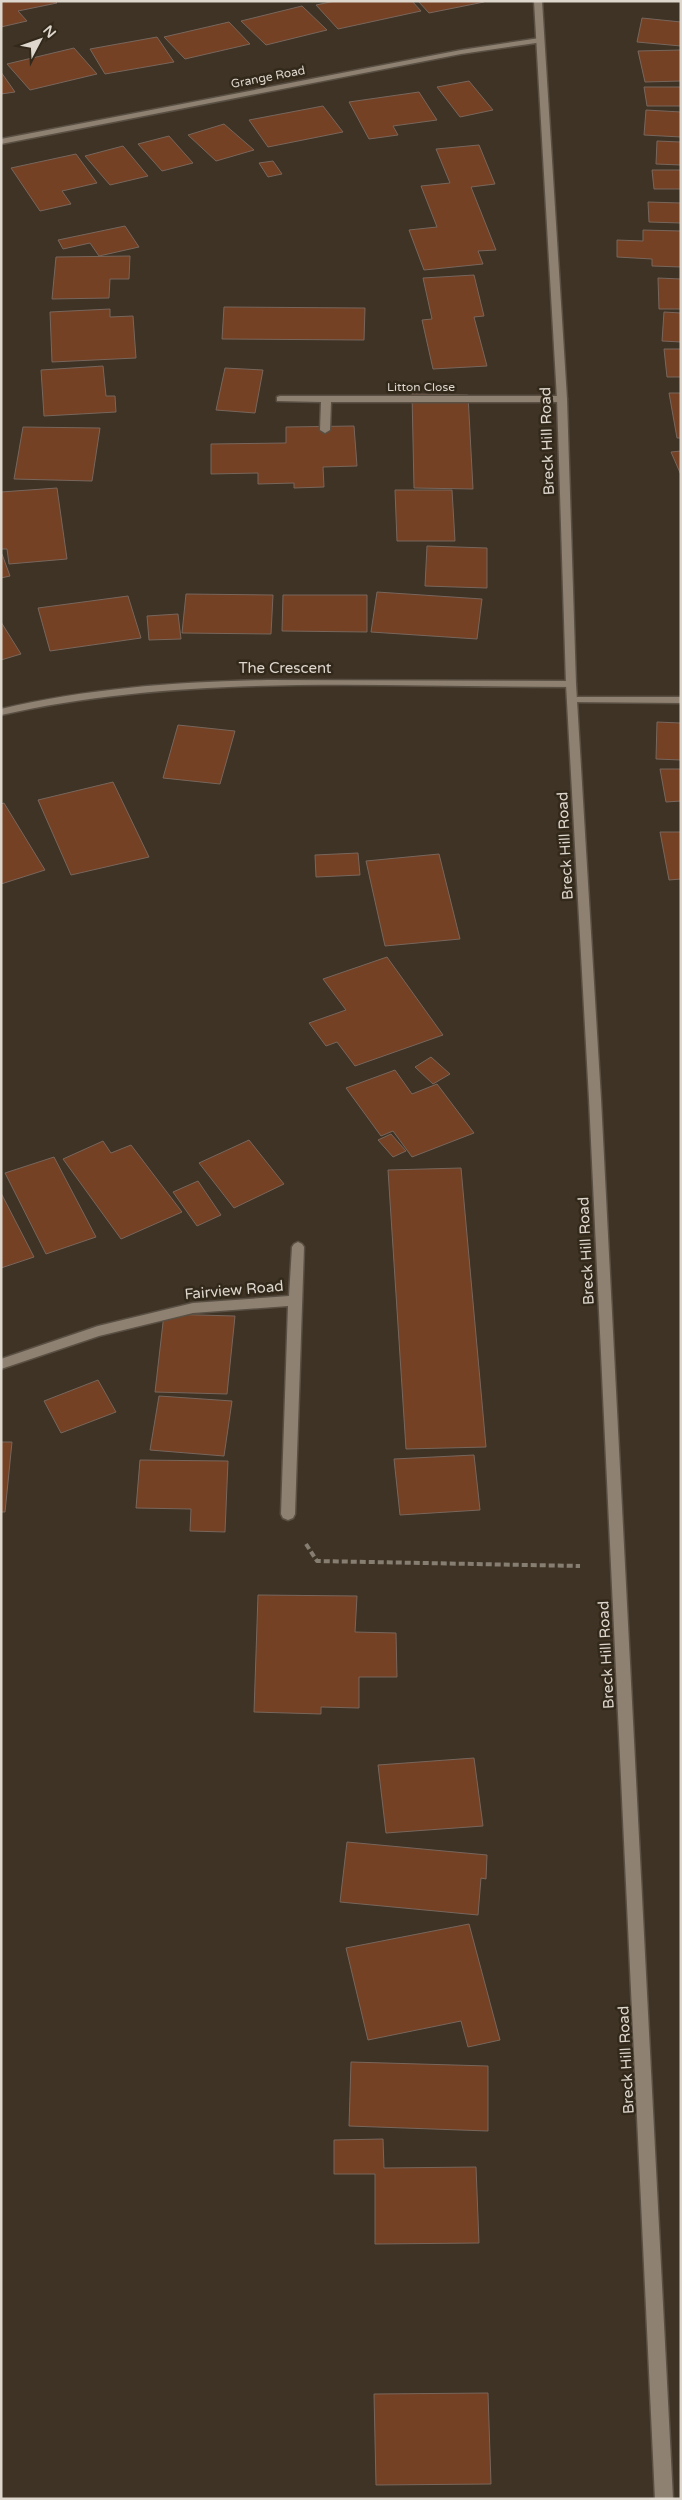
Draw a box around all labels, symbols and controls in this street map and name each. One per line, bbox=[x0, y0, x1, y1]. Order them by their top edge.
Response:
north arrow bbox=[15, 15, 65, 65]
text: N bbox=[39, 22, 60, 42]
street label: Grange Road bbox=[230, 63, 306, 91]
street label: Litton Close bbox=[387, 380, 455, 394]
street label: Breck Hill Road bbox=[536, 387, 558, 495]
street label: The Crescent bbox=[238, 659, 332, 677]
street label: Breck Hill Road bbox=[553, 791, 577, 901]
street label: Breck Hill Road bbox=[574, 1196, 598, 1306]
street label: Fairview Road bbox=[184, 1277, 284, 1303]
street label: Breck Hill Road bbox=[594, 1600, 618, 1710]
street label: Breck Hill Road bbox=[614, 2005, 638, 2115]

